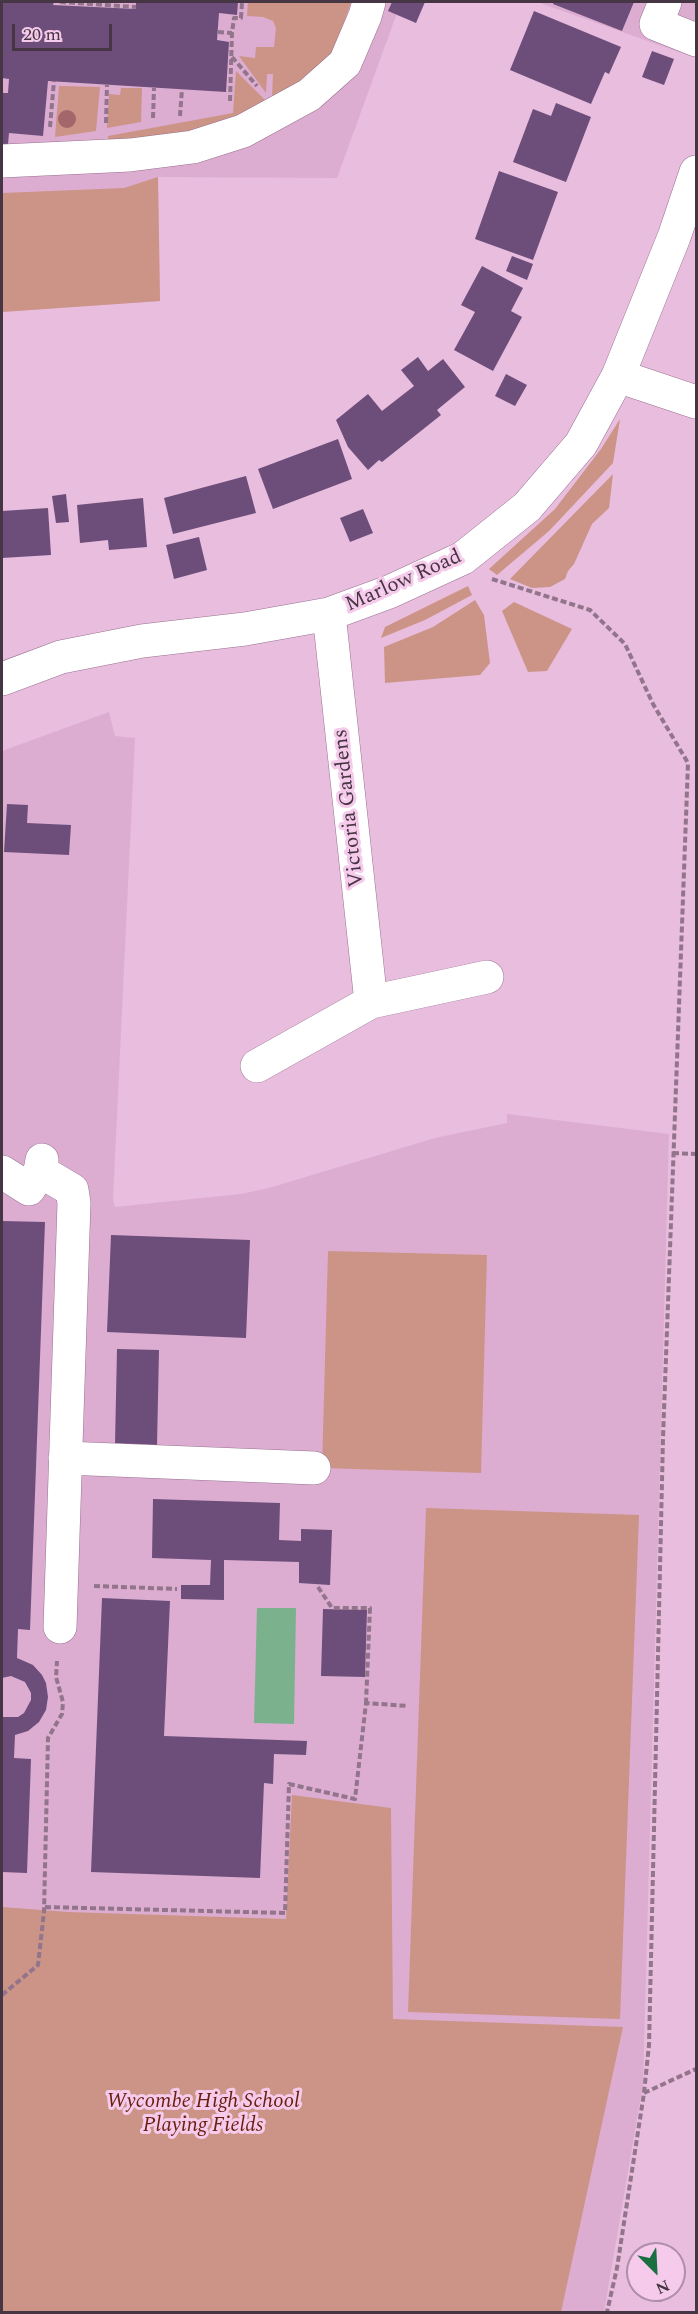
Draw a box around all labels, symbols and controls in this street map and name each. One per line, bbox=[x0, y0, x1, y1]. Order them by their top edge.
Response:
scale bar bbox=[15, 12, 116, 50]
text: 20 m bbox=[23, 21, 61, 48]
street label: Marlow Road bbox=[342, 545, 466, 619]
street label: Victoria Gardens bbox=[329, 727, 371, 889]
park label: Wycombe High School Playing Fields bbox=[106, 2090, 300, 2140]
north arrow bbox=[626, 2242, 686, 2302]
text: N bbox=[652, 2273, 673, 2300]

